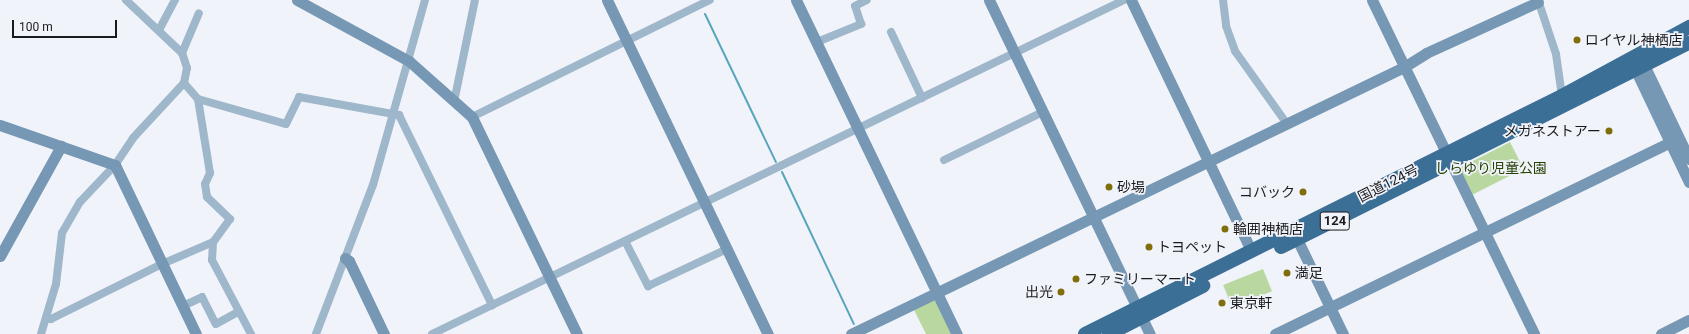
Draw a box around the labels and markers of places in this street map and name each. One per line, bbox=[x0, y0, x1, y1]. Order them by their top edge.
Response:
place label: ロイヤル神栖店 bbox=[1585, 32, 1683, 48]
marker: ロイヤル神栖店 bbox=[1572, 35, 1582, 45]
place label: メガネストアー bbox=[1504, 123, 1601, 139]
marker: メガネストアー bbox=[1604, 126, 1614, 136]
place label: 砂場 bbox=[1117, 179, 1145, 195]
marker: 砂場 bbox=[1104, 182, 1114, 192]
place label: コバック bbox=[1239, 184, 1295, 200]
marker: コバック bbox=[1298, 187, 1308, 197]
place label: 輪囲神栖店 bbox=[1233, 221, 1303, 237]
marker: 輪囲神栖店 bbox=[1220, 224, 1230, 234]
place label: トヨペット bbox=[1157, 239, 1227, 255]
marker: トヨペット bbox=[1144, 242, 1154, 252]
place label: 満足 bbox=[1295, 265, 1323, 281]
marker: 満足 bbox=[1282, 268, 1292, 278]
place label: ファミリーマート bbox=[1084, 271, 1196, 287]
marker: ファミリーマート bbox=[1071, 274, 1081, 284]
place label: 出光 bbox=[1025, 284, 1053, 300]
marker: 出光 bbox=[1056, 287, 1066, 297]
place label: 東京軒 bbox=[1230, 295, 1272, 311]
marker: 東京軒 bbox=[1217, 298, 1227, 308]

